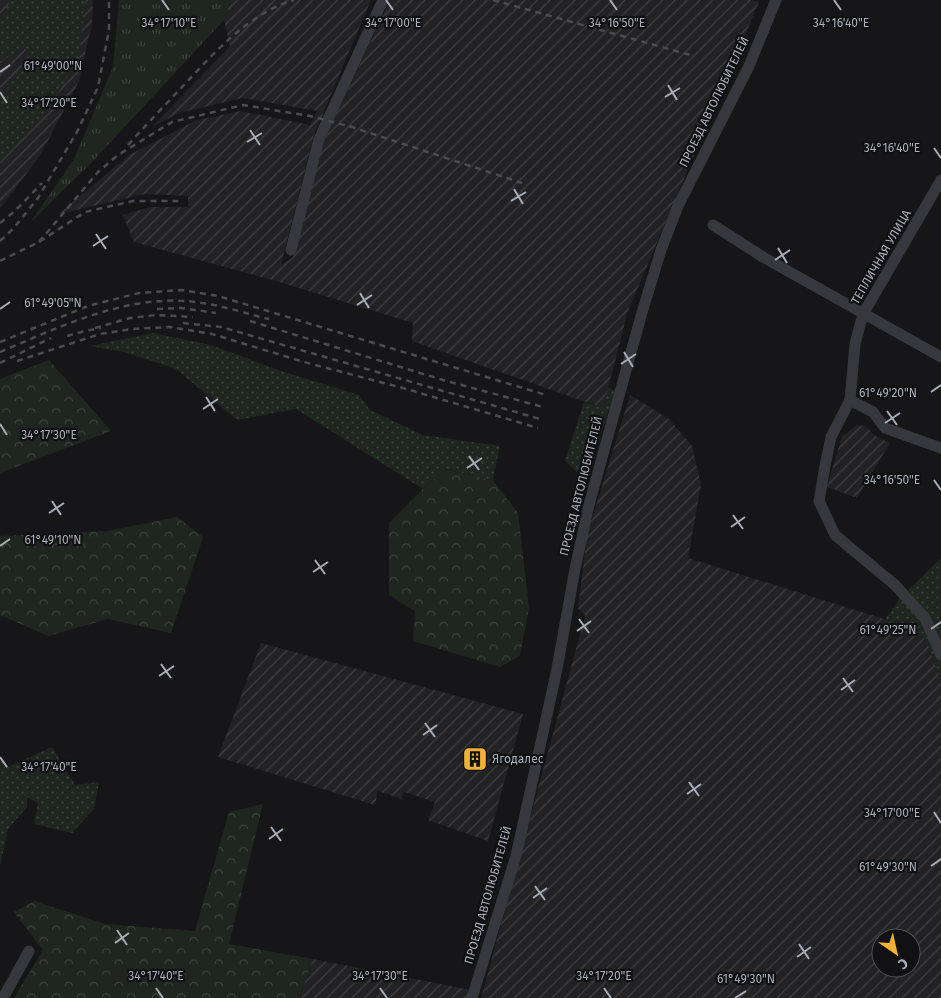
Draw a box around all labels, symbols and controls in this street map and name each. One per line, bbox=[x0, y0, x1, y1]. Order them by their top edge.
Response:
text: 34°17'10"E bbox=[142, 16, 196, 30]
text: 34°17'00"E bbox=[365, 16, 421, 30]
text: 34°16'50"E bbox=[589, 16, 645, 30]
text: 34°16'40"E bbox=[813, 16, 869, 30]
street label: ПРОЕЗД АВТОЛЮБИТЕЛЕЙ bbox=[675, 34, 752, 169]
text: 61°49'00"N bbox=[24, 59, 82, 73]
text: 34°17'20"E bbox=[21, 96, 77, 110]
text: 34°16'40"E bbox=[864, 141, 920, 155]
street label: ТЕПЛИЧНАЯ УЛИЦА bbox=[848, 207, 914, 307]
text: 61°49'05"N bbox=[24, 296, 82, 310]
text: 61°49'20"N bbox=[859, 386, 917, 400]
street label: ПРОЕЗД АВТОЛЮБИТЕЛЕЙ bbox=[556, 415, 605, 557]
text: 34°17'30"E bbox=[21, 428, 77, 442]
text: 34°16'50"E bbox=[864, 473, 920, 487]
text: 61°49'10"N bbox=[24, 533, 82, 547]
text: 61°49'25"N bbox=[860, 623, 916, 637]
building icon: Ягодалес bbox=[462, 746, 488, 772]
place label: Ягодалес bbox=[492, 752, 544, 766]
text: 34°17'40"E bbox=[21, 760, 77, 774]
text: 34°17'00"E bbox=[864, 806, 920, 820]
street label: ПРОЕЗД АВТОЛЮБИТЕЛЕЙ bbox=[461, 824, 514, 966]
text: 61°49'30"N bbox=[859, 860, 917, 874]
north arrow bbox=[871, 928, 921, 978]
text: С bbox=[895, 954, 911, 973]
text: 34°17'40"E bbox=[128, 969, 184, 983]
text: 34°17'30"E bbox=[352, 969, 408, 983]
text: 34°17'20"E bbox=[576, 969, 632, 983]
text: 61°49'30"N bbox=[717, 972, 775, 986]

